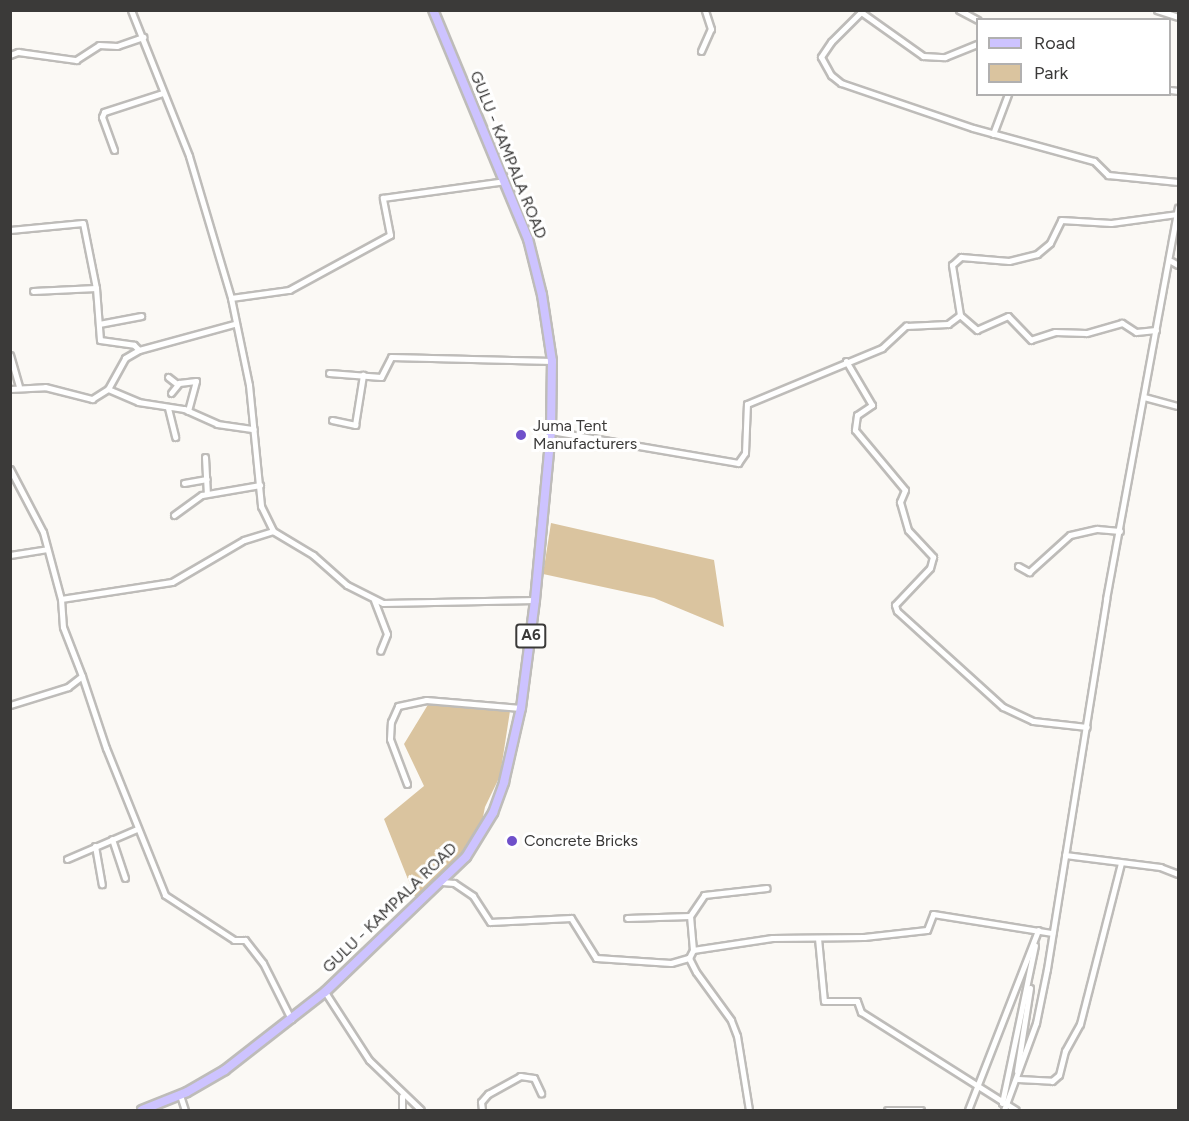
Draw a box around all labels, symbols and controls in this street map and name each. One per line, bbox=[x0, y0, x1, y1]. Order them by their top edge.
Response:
legend bbox=[976, 18, 1171, 96]
text: Road bbox=[1034, 32, 1075, 54]
text: Park bbox=[1034, 62, 1068, 84]
street label: GULU - KAMPALA ROAD bbox=[466, 68, 550, 242]
place label: Juma Tent Manufacturers bbox=[533, 416, 637, 454]
marker: Juma Tent Manufacturers bbox=[514, 428, 528, 442]
road number: A6 bbox=[514, 624, 548, 648]
place label: Concrete Bricks bbox=[524, 831, 638, 851]
marker: Concrete Bricks bbox=[505, 834, 519, 848]
street label: GULU - KAMPALA ROAD bbox=[319, 839, 461, 977]

